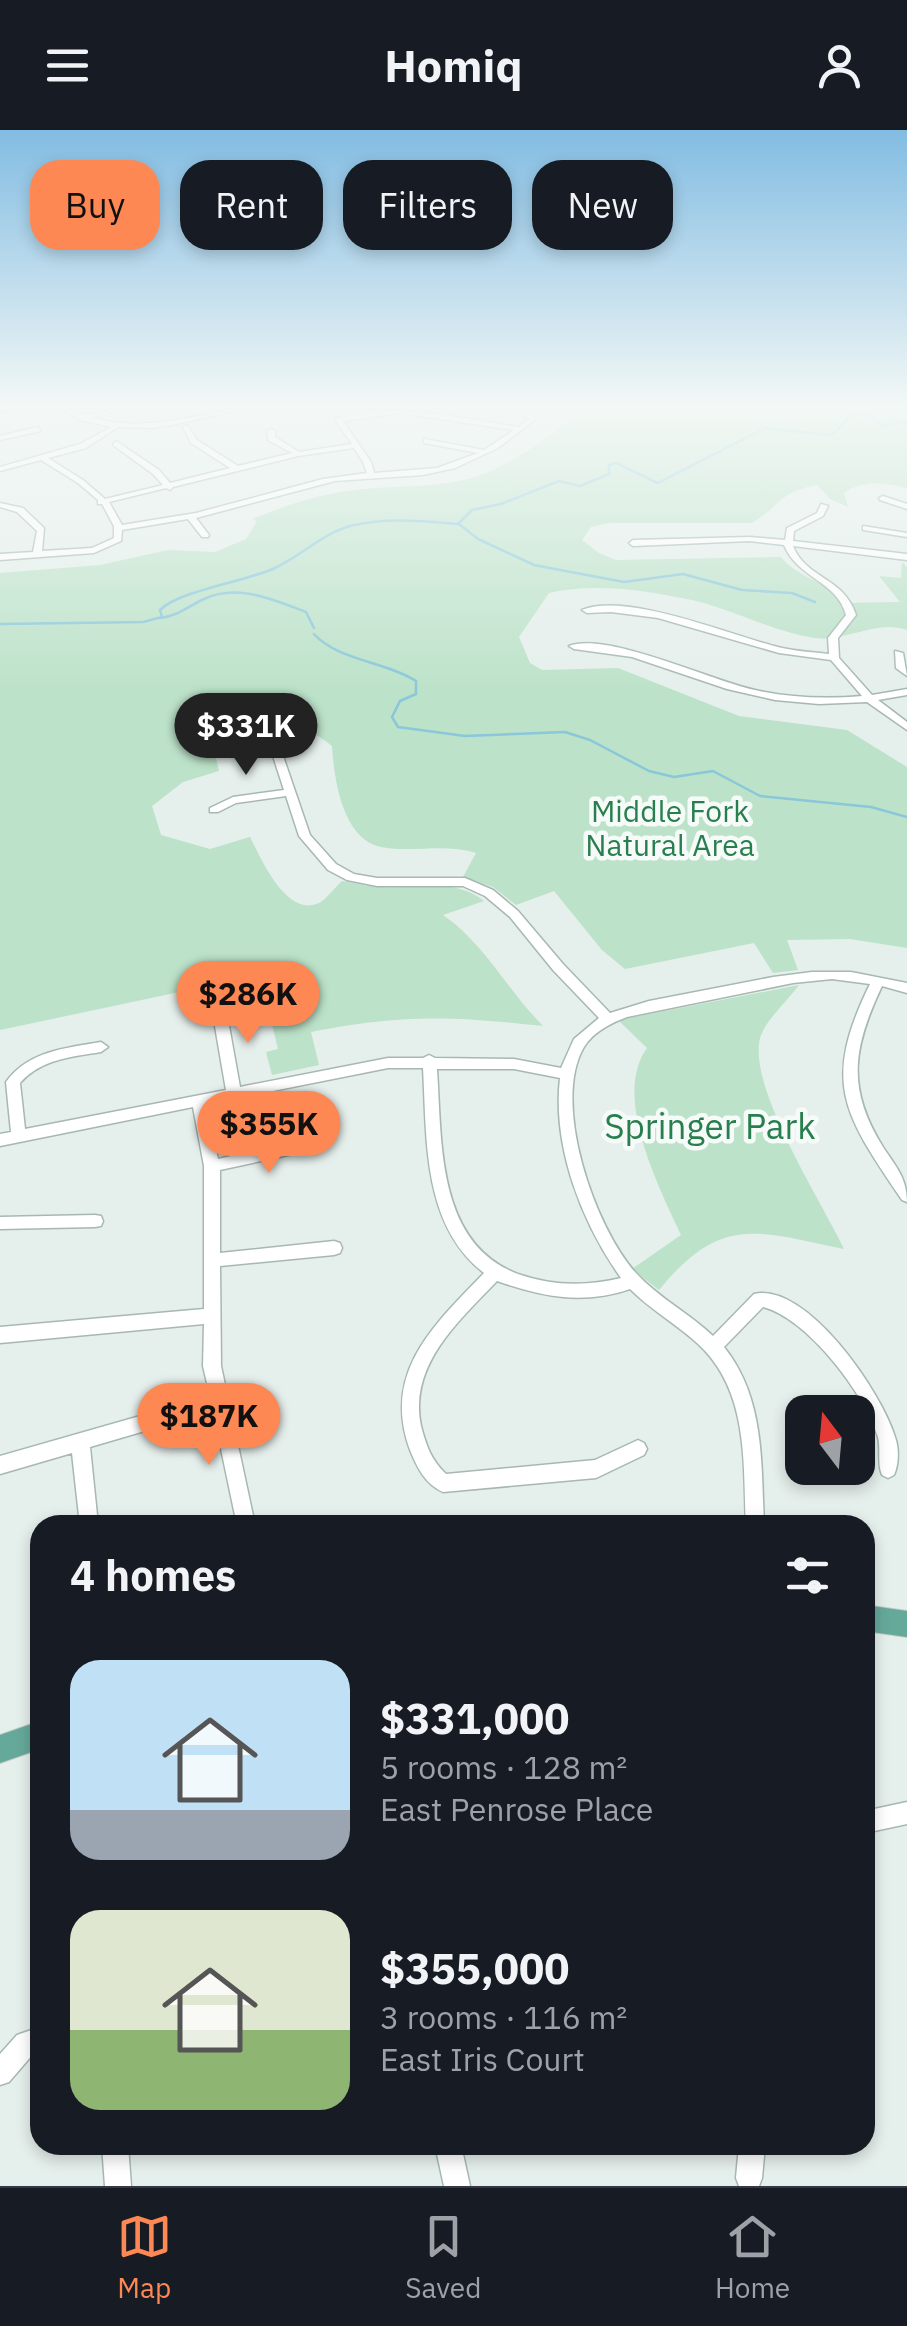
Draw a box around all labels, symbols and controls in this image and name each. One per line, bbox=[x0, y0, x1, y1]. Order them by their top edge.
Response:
text: Homiq bbox=[384, 36, 523, 94]
icon: menu bbox=[40, 38, 95, 93]
icon: person bbox=[812, 38, 867, 93]
chip: Buy bbox=[30, 160, 160, 250]
chip: Rent bbox=[180, 160, 323, 250]
chip: Filters bbox=[343, 160, 512, 250]
chip: New bbox=[532, 160, 673, 250]
pin: $331K bbox=[176, 693, 316, 778]
text: $331K bbox=[196, 704, 296, 746]
park label: Middle Fork Natural Area bbox=[585, 791, 755, 864]
pin: $286K bbox=[178, 961, 318, 1046]
text: $286K bbox=[198, 972, 298, 1014]
pin: $355K bbox=[199, 1091, 339, 1176]
text: $355K bbox=[219, 1102, 319, 1144]
park label: Springer Park bbox=[604, 1103, 816, 1149]
pin: $187K bbox=[139, 1383, 279, 1468]
text: $187K bbox=[159, 1394, 259, 1436]
north arrow bbox=[785, 1395, 875, 1485]
map controls bbox=[785, 1395, 875, 1485]
text: 4 homes bbox=[70, 1548, 236, 1603]
icon: filters bbox=[780, 1548, 835, 1603]
text: $331,000 bbox=[380, 1691, 569, 1746]
icon: home bbox=[150, 1700, 270, 1820]
text: 5 rooms · 128 m² bbox=[380, 1746, 627, 1788]
text: East Penrose Place bbox=[380, 1788, 653, 1830]
text: $355,000 bbox=[380, 1941, 569, 1996]
icon: home bbox=[150, 1950, 270, 2070]
text: 3 rooms · 116 m² bbox=[380, 1996, 627, 2038]
text: East Iris Court bbox=[380, 2038, 585, 2080]
tab: Map bbox=[117, 2209, 172, 2306]
tab: Saved bbox=[405, 2209, 481, 2306]
tab: Home bbox=[715, 2209, 790, 2306]

